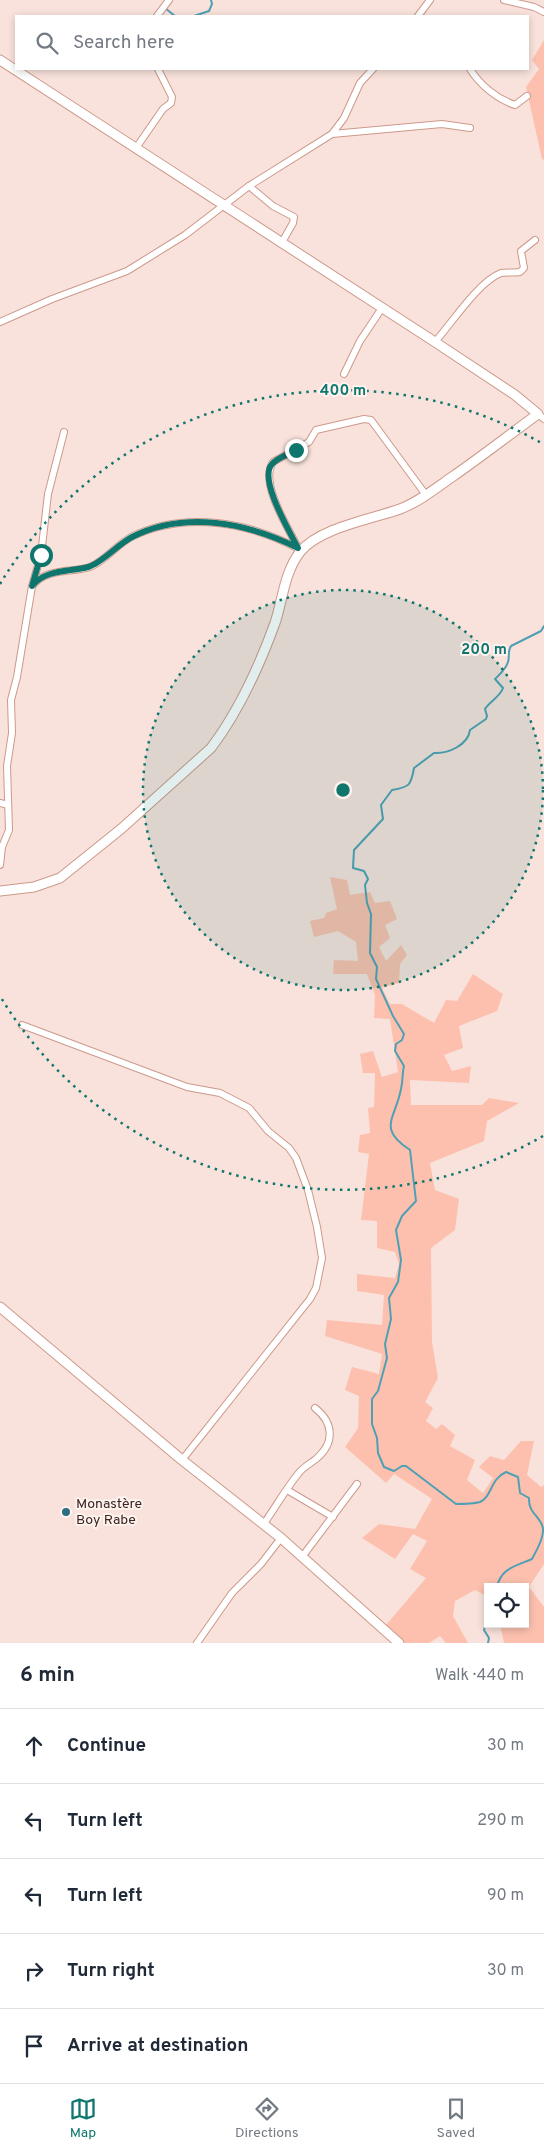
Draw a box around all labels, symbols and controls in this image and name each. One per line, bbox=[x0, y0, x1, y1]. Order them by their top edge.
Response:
search box bbox=[15, 15, 529, 70]
icon: search bbox=[33, 29, 61, 57]
text: Search here bbox=[73, 31, 175, 55]
text: 400 m bbox=[320, 382, 366, 401]
route end bbox=[285, 439, 308, 462]
route start bbox=[30, 544, 53, 567]
text: 200 m bbox=[461, 641, 507, 660]
centre of rings bbox=[334, 781, 352, 799]
place label: Monastère Boy Rabe bbox=[76, 1496, 142, 1529]
marker: Monastère Boy Rabe bbox=[60, 1506, 72, 1518]
map controls bbox=[484, 1583, 529, 1628]
button: locate bbox=[484, 1583, 529, 1628]
text: 6 min bbox=[20, 1662, 75, 1689]
text: Walk · 440 m bbox=[435, 1666, 524, 1686]
icon: ahead bbox=[20, 1732, 48, 1760]
text: Continue bbox=[67, 1734, 146, 1758]
text: 30 m bbox=[487, 1736, 524, 1756]
icon: left bbox=[20, 1807, 48, 1835]
text: Turn left bbox=[67, 1809, 143, 1833]
text: 290 m bbox=[477, 1811, 524, 1831]
icon: left bbox=[20, 1882, 48, 1910]
text: Turn left bbox=[67, 1884, 143, 1908]
text: 90 m bbox=[487, 1886, 524, 1906]
icon: right bbox=[20, 1957, 48, 1985]
text: Turn right bbox=[67, 1959, 155, 1983]
text: 30 m bbox=[487, 1961, 524, 1981]
icon: arrive bbox=[20, 2032, 48, 2060]
text: Arrive at destination bbox=[67, 2034, 248, 2058]
tab: Map bbox=[69, 2095, 97, 2142]
tab: Directions bbox=[235, 2095, 299, 2142]
tab: Saved bbox=[437, 2095, 475, 2142]

